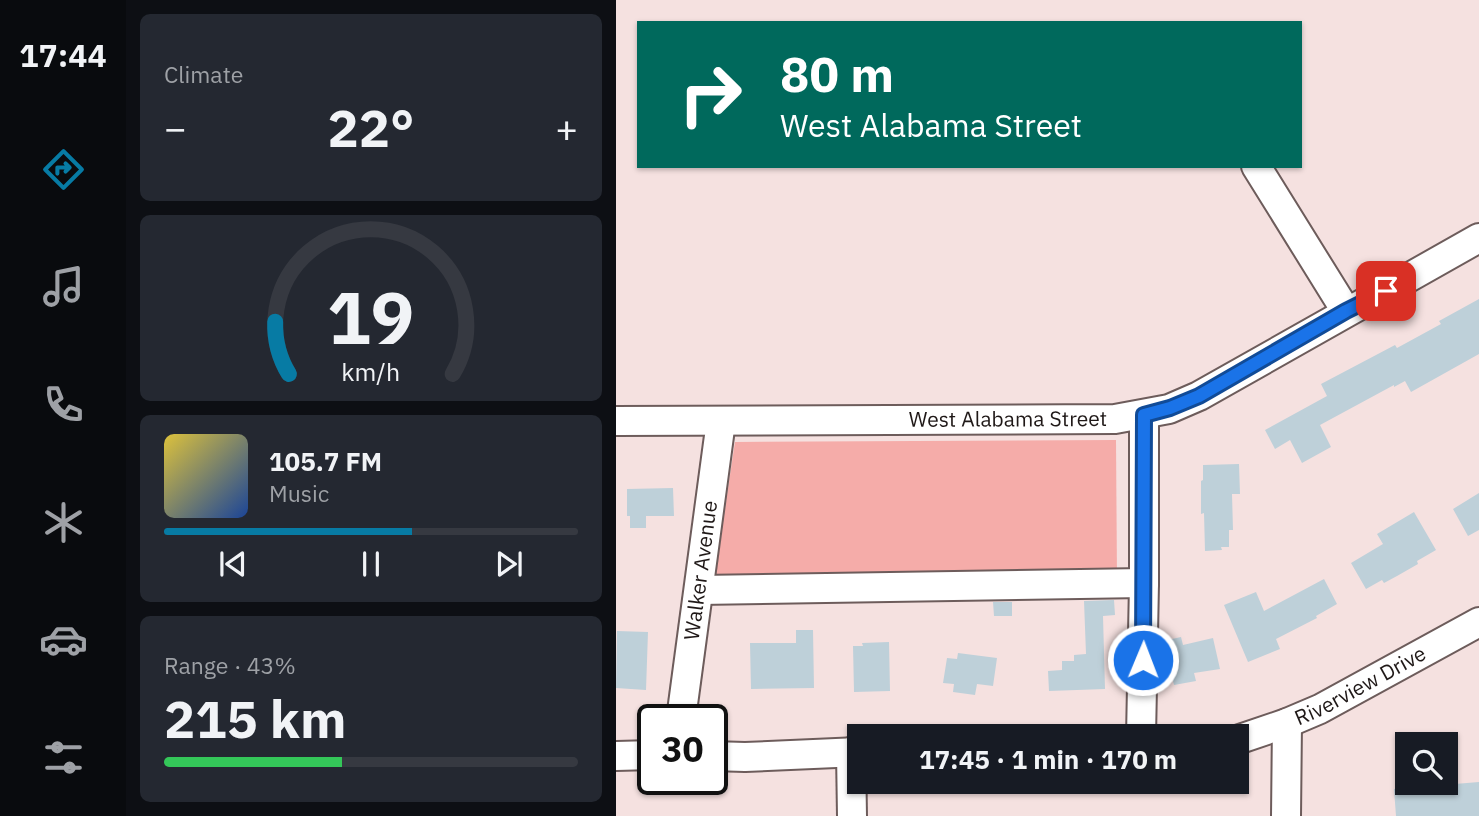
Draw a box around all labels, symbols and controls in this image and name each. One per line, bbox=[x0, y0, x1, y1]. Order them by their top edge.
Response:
text: 17:44 bbox=[19, 34, 107, 76]
text: 80 m bbox=[780, 42, 894, 105]
icon: right bbox=[665, 49, 756, 140]
text: Climate bbox=[164, 59, 243, 89]
text: 22° bbox=[328, 94, 414, 161]
text: − bbox=[164, 103, 187, 152]
text: + bbox=[555, 103, 578, 152]
text: West Alabama Street bbox=[780, 104, 1082, 146]
icon: directions bbox=[39, 145, 88, 194]
pin bbox=[1356, 261, 1416, 321]
icon: music bbox=[39, 262, 88, 311]
text: 19 bbox=[327, 269, 415, 364]
icon: arrive bbox=[1367, 272, 1405, 310]
text: km/h bbox=[342, 355, 400, 388]
icon: phone bbox=[39, 380, 88, 429]
street label: West Alabama Street bbox=[909, 404, 1107, 433]
text: 105.7 FM bbox=[269, 444, 382, 478]
text: Music bbox=[269, 478, 329, 508]
icon: climate bbox=[39, 498, 88, 547]
street label: Walker Avenue bbox=[677, 499, 723, 642]
icon: previous bbox=[214, 545, 252, 583]
icon: pause bbox=[352, 545, 390, 583]
icon: next bbox=[490, 545, 528, 583]
icon: car bbox=[39, 615, 88, 664]
position arrow bbox=[1106, 623, 1180, 697]
street label: Riverview Drive bbox=[1290, 639, 1431, 731]
text: Range · 43% bbox=[164, 650, 296, 680]
text: 215 km bbox=[164, 685, 346, 752]
speed limit sign: 30 bbox=[637, 704, 728, 795]
map controls bbox=[1395, 732, 1458, 795]
button: search bbox=[1395, 732, 1458, 795]
icon: filters bbox=[39, 733, 88, 782]
text: 17:45 · 1 min · 170 m bbox=[919, 742, 1177, 776]

